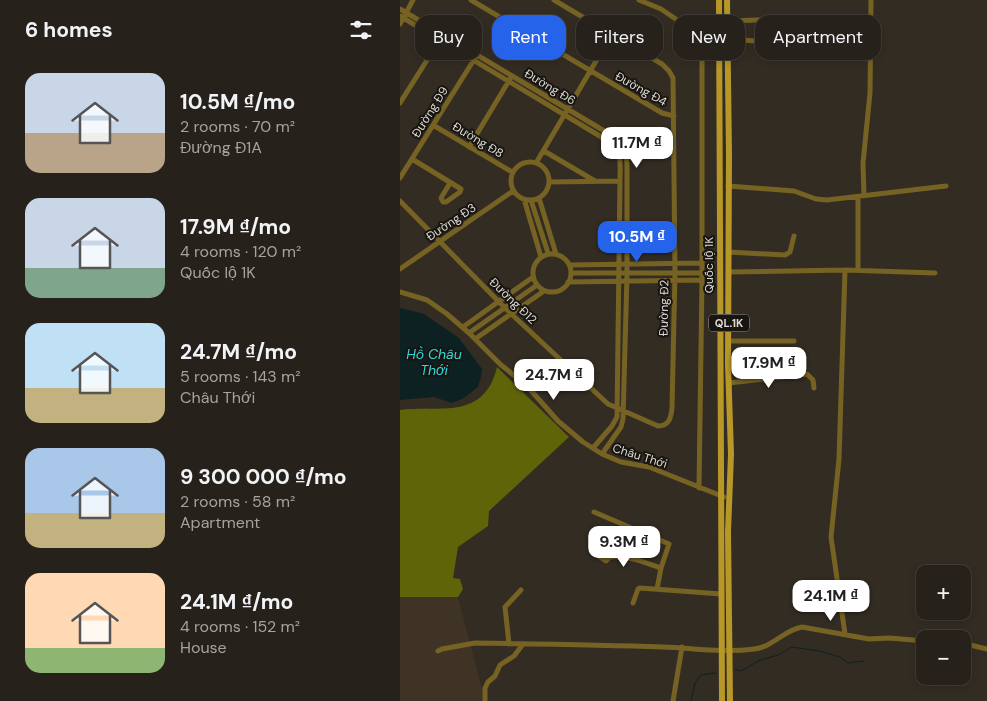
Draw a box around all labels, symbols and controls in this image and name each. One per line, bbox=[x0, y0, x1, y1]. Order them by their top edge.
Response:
chip: Buy bbox=[415, 15, 482, 60]
chip: Rent bbox=[492, 15, 566, 60]
chip: Filters bbox=[576, 15, 663, 60]
chip: New bbox=[673, 15, 745, 60]
chip: Apartment bbox=[755, 15, 881, 60]
text: 6 homes bbox=[25, 16, 113, 44]
icon: filters bbox=[347, 16, 375, 44]
street label: Đường Đ6 bbox=[521, 65, 579, 109]
street label: Đường Đ4 bbox=[612, 68, 670, 110]
street label: Đường Đ9 bbox=[408, 83, 452, 141]
text: 10.5M ₫/mo bbox=[180, 88, 295, 116]
icon: home bbox=[65, 93, 125, 153]
text: 2 rooms · 70 m² bbox=[180, 116, 295, 137]
street label: Đường Đ8 bbox=[449, 118, 507, 162]
pin: 11.7M ₫ bbox=[591, 126, 683, 169]
text: 11.7M ₫ bbox=[612, 132, 662, 153]
text: Đường Đ1A bbox=[180, 137, 262, 158]
street label: Đường Đ3 bbox=[423, 199, 479, 245]
text: 17.9M ₫/mo bbox=[180, 213, 291, 241]
icon: home bbox=[65, 218, 125, 278]
pin: 10.5M ₫ bbox=[591, 220, 683, 263]
text: 10.5M ₫ bbox=[609, 226, 665, 247]
street label: Quốc lộ 1K bbox=[701, 237, 717, 293]
text: 4 rooms · 120 m² bbox=[180, 241, 301, 262]
text: Quốc lộ 1K bbox=[180, 262, 256, 283]
street label: Đường Đ12 bbox=[486, 274, 540, 328]
street label: Đường Đ2 bbox=[656, 280, 672, 336]
road number: QL.1K bbox=[709, 314, 749, 332]
text: 24.7M ₫/mo bbox=[180, 338, 297, 366]
icon: home bbox=[65, 343, 125, 403]
water label: Hồ Châu Thới bbox=[406, 345, 462, 379]
pin: 17.9M ₫ bbox=[723, 346, 815, 389]
text: 17.9M ₫ bbox=[742, 352, 796, 373]
pin: 24.7M ₫ bbox=[508, 358, 600, 401]
text: 24.7M ₫ bbox=[525, 364, 583, 385]
text: 5 rooms · 143 m² bbox=[180, 366, 301, 387]
text: Châu Thới bbox=[180, 387, 255, 408]
street label: Châu Thới bbox=[611, 440, 669, 472]
text: 9 300 000 ₫/mo bbox=[180, 463, 347, 491]
icon: home bbox=[65, 468, 125, 528]
text: 2 rooms · 58 m² bbox=[180, 491, 295, 512]
text: Apartment bbox=[180, 512, 260, 533]
pin: 9.3M ₫ bbox=[583, 526, 665, 568]
text: 9.3M ₫ bbox=[599, 531, 649, 552]
map controls bbox=[916, 565, 971, 685]
button: + bbox=[916, 565, 971, 620]
pin: 24.1M ₫ bbox=[785, 580, 877, 622]
text: 24.1M ₫ bbox=[804, 585, 859, 606]
text: 24.1M ₫/mo bbox=[180, 588, 293, 616]
icon: home bbox=[65, 593, 125, 653]
text: 4 rooms · 152 m² bbox=[180, 616, 300, 637]
button: − bbox=[916, 630, 971, 685]
text: House bbox=[180, 637, 227, 658]

